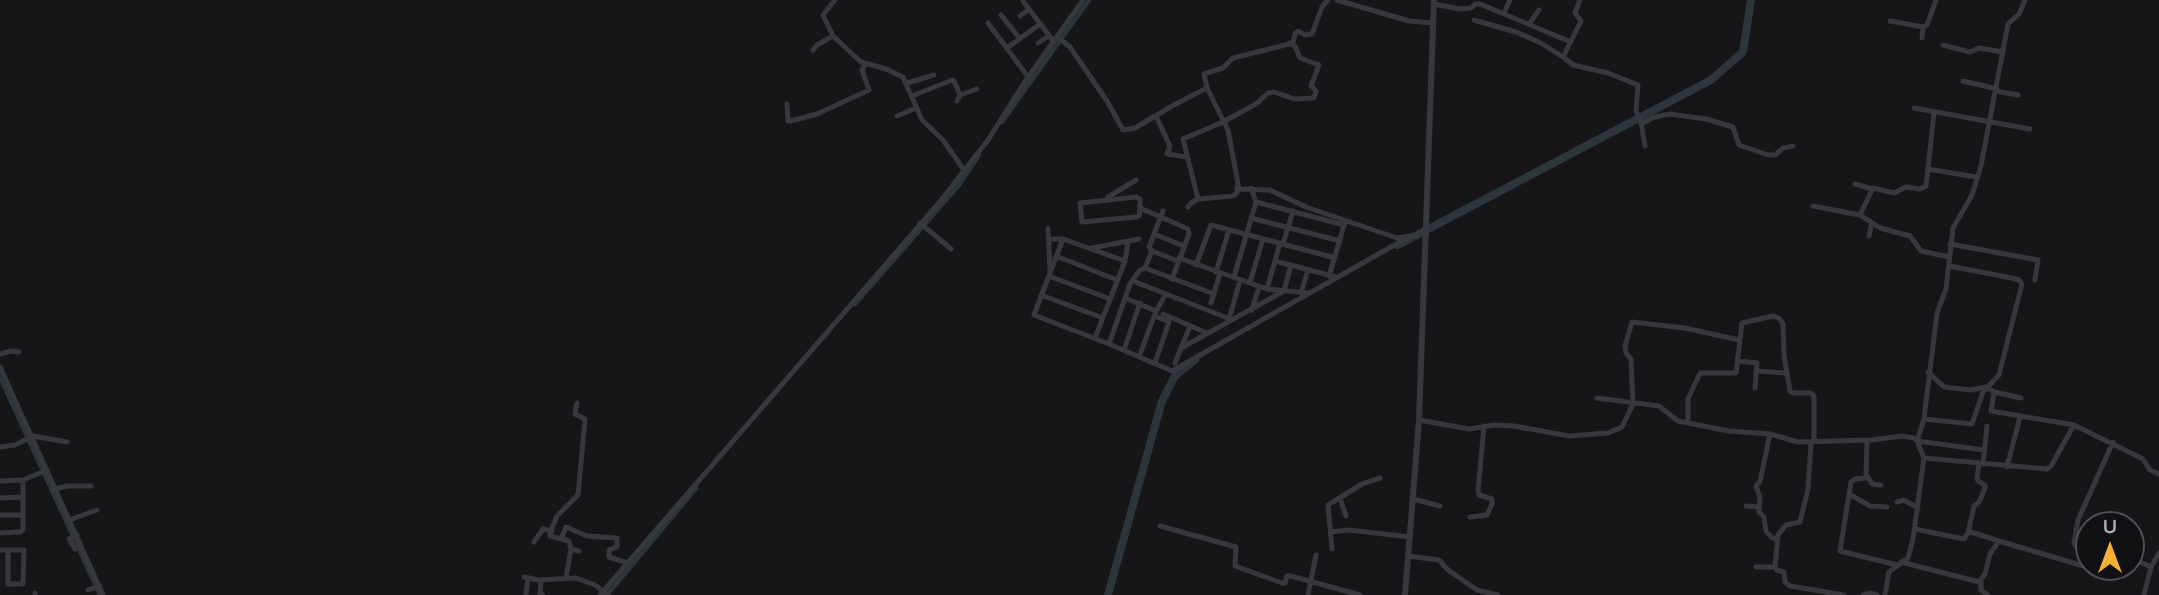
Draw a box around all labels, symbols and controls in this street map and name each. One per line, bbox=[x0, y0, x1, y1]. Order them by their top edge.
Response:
north arrow bbox=[2075, 511, 2145, 581]
text: U bbox=[2103, 516, 2117, 538]

